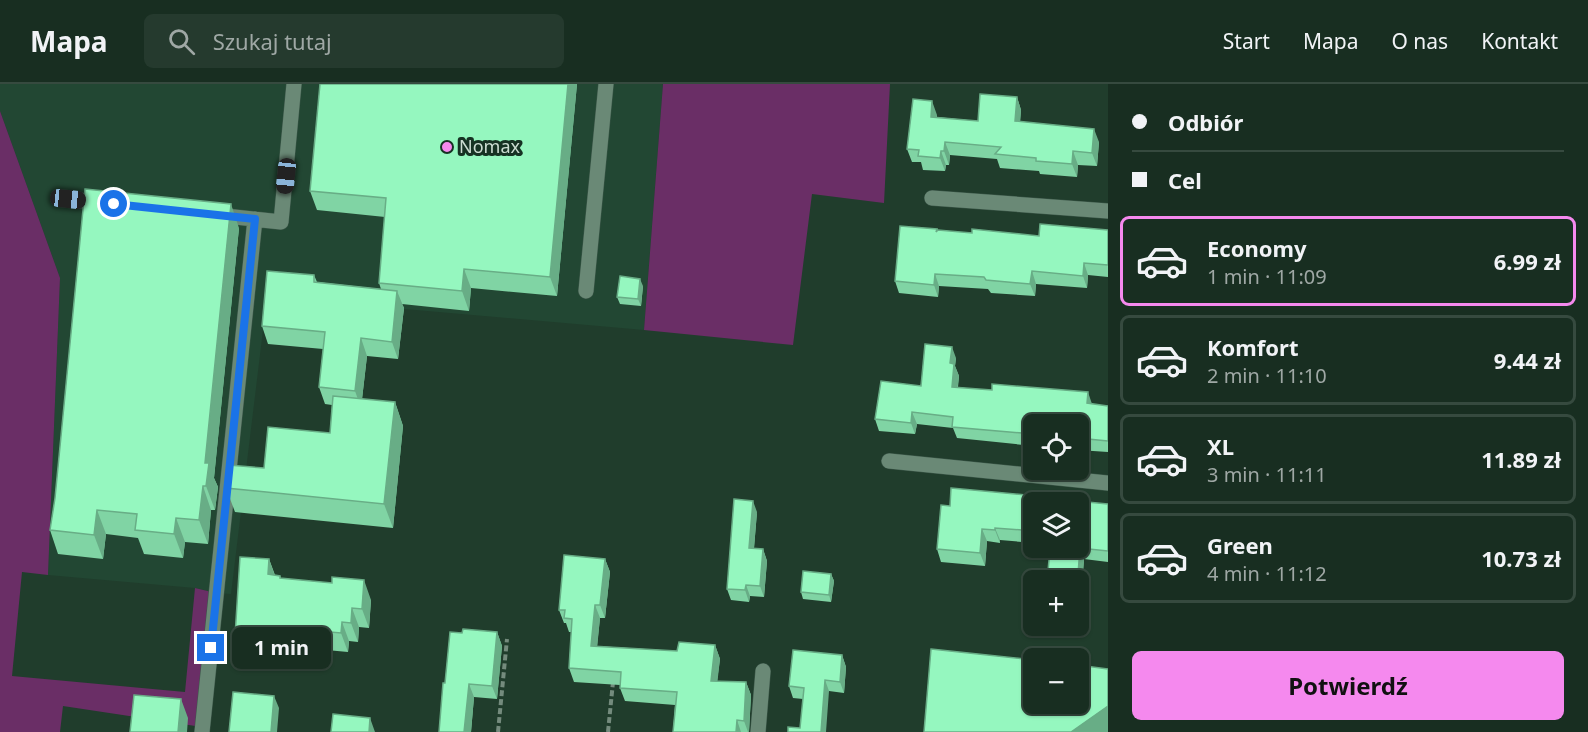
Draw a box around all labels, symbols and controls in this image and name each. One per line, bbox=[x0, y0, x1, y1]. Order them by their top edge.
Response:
search box bbox=[144, 14, 564, 68]
text: Mapa bbox=[30, 22, 108, 60]
icon: search bbox=[165, 25, 198, 58]
text: Szukaj tutaj bbox=[213, 26, 332, 56]
text: Start bbox=[1223, 27, 1270, 55]
text: Mapa bbox=[1303, 27, 1358, 55]
text: O nas bbox=[1391, 27, 1448, 55]
text: Kontakt bbox=[1481, 27, 1558, 55]
text: Odbiór bbox=[1168, 107, 1243, 137]
place label: Nomax bbox=[459, 134, 520, 158]
marker: Nomax bbox=[440, 140, 454, 154]
car bbox=[275, 157, 297, 195]
text: Cel bbox=[1168, 165, 1202, 195]
car bbox=[49, 188, 87, 210]
route start bbox=[100, 190, 127, 217]
text: Economy bbox=[1207, 233, 1306, 263]
icon: car bbox=[1135, 234, 1189, 288]
text: 6.99 zł bbox=[1494, 246, 1561, 276]
text: 1 min · 11:09 bbox=[1207, 263, 1327, 290]
text: Komfort bbox=[1207, 332, 1298, 362]
icon: car bbox=[1135, 333, 1189, 387]
text: 9.44 zł bbox=[1494, 345, 1561, 375]
text: 2 min · 11:10 bbox=[1207, 362, 1327, 389]
map controls bbox=[1023, 414, 1089, 714]
button: locate bbox=[1023, 414, 1089, 480]
text: XL bbox=[1207, 431, 1234, 461]
icon: car bbox=[1135, 432, 1189, 486]
text: 11.89 zł bbox=[1481, 444, 1561, 474]
text: 3 min · 11:11 bbox=[1207, 461, 1327, 488]
button: layers bbox=[1023, 492, 1089, 558]
text: Green bbox=[1207, 530, 1273, 560]
icon: car bbox=[1135, 531, 1189, 585]
text: 10.73 zł bbox=[1481, 543, 1561, 573]
text: 4 min · 11:12 bbox=[1207, 560, 1327, 587]
button: + bbox=[1023, 570, 1089, 636]
callout: 1 min bbox=[232, 627, 331, 669]
route end bbox=[197, 634, 224, 661]
text: 1 min bbox=[254, 634, 309, 661]
button: − bbox=[1023, 648, 1089, 714]
button: Potwierdź bbox=[1132, 651, 1564, 720]

